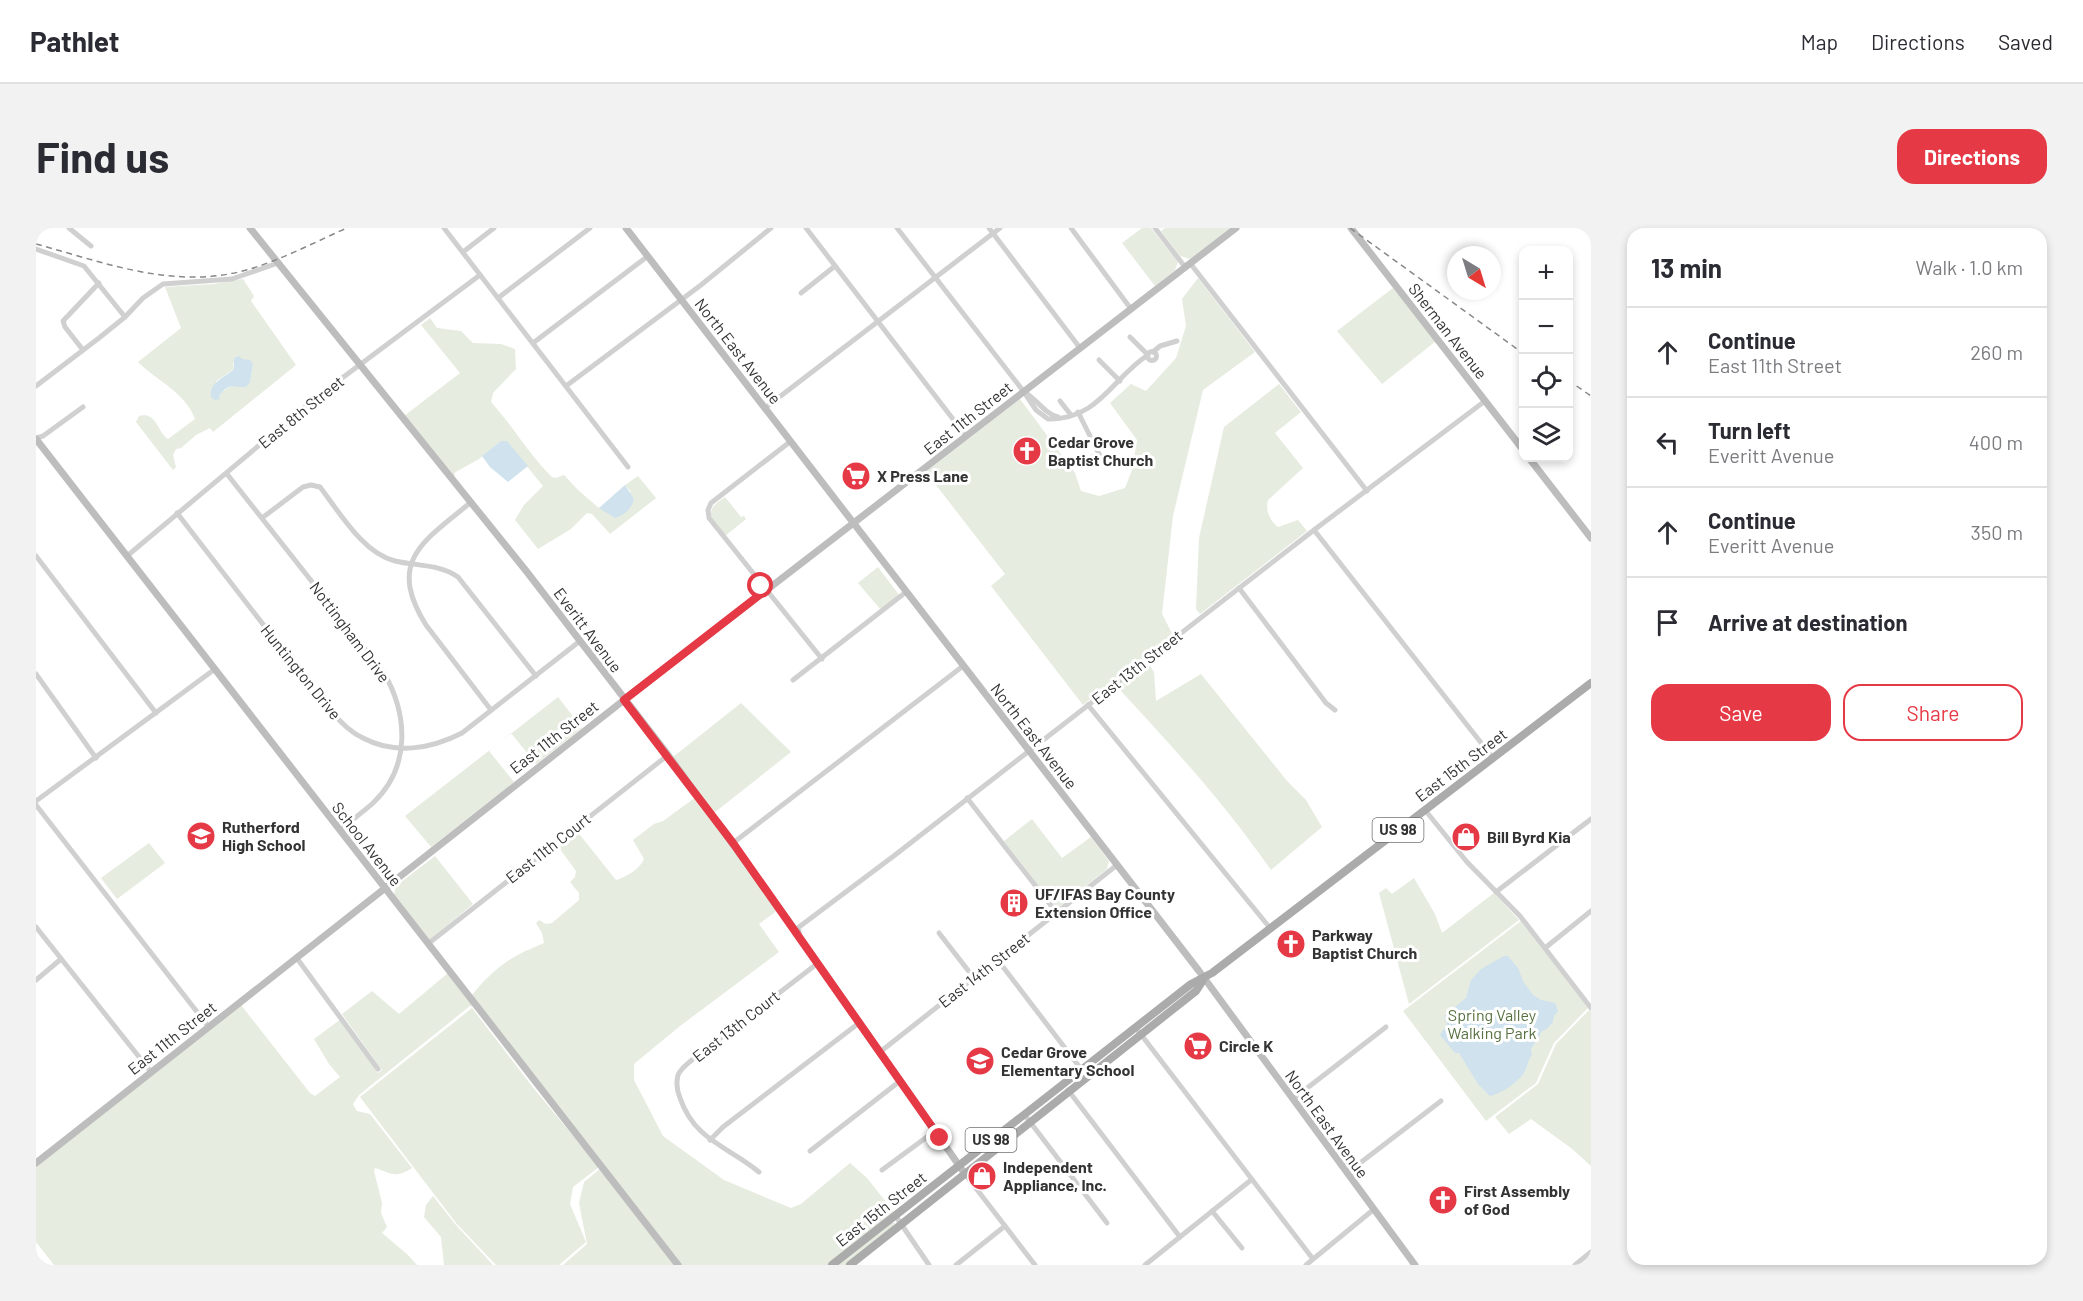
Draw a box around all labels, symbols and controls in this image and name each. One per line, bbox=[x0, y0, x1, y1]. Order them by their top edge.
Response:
text: Pathlet bbox=[30, 24, 119, 58]
text: Map bbox=[1801, 29, 1838, 54]
text: Directions bbox=[1871, 29, 1965, 54]
text: Saved bbox=[1998, 29, 2053, 54]
button: Directions bbox=[1897, 129, 2047, 184]
text: Find us bbox=[36, 131, 169, 181]
north arrow bbox=[1447, 246, 1501, 300]
map controls bbox=[1519, 246, 1573, 462]
button: + bbox=[1519, 246, 1573, 300]
text: 13 min bbox=[1651, 252, 1722, 283]
text: Walk · 1.0 km bbox=[1916, 255, 2023, 279]
street label: Sherman Avenue bbox=[1405, 279, 1492, 382]
street label: North East Avenue bbox=[691, 294, 785, 407]
button: − bbox=[1519, 300, 1573, 354]
text: Continue bbox=[1708, 327, 1796, 353]
icon: ahead bbox=[1651, 336, 1684, 369]
text: 260 m bbox=[1970, 340, 2023, 364]
text: East 11th Street bbox=[1708, 353, 1842, 377]
button: locate bbox=[1519, 354, 1573, 408]
street label: East 8th Street bbox=[254, 371, 347, 452]
street label: East 11th Street bbox=[920, 377, 1016, 458]
button: layers bbox=[1519, 408, 1573, 462]
text: Turn left bbox=[1708, 417, 1791, 443]
icon: left bbox=[1651, 426, 1684, 459]
text: 400 m bbox=[1969, 430, 2023, 454]
place label: Cedar Grove Baptist Church bbox=[1048, 432, 1153, 469]
church icon: Cedar Grove Baptist Church bbox=[1011, 435, 1043, 467]
text: Everitt Avenue bbox=[1708, 443, 1834, 467]
supermarket icon: X Press Lane bbox=[840, 460, 872, 492]
place label: X Press Lane bbox=[877, 466, 969, 485]
text: Continue bbox=[1708, 507, 1796, 533]
icon: ahead bbox=[1651, 516, 1684, 549]
text: 350 m bbox=[1971, 520, 2023, 544]
text: Everitt Avenue bbox=[1708, 533, 1834, 557]
route start bbox=[747, 572, 773, 598]
street label: Nottingham Drive bbox=[306, 578, 394, 686]
street label: Everitt Avenue bbox=[550, 584, 626, 676]
icon: arrive bbox=[1651, 606, 1684, 639]
text: Arrive at destination bbox=[1708, 609, 1907, 635]
street label: Huntington Drive bbox=[257, 620, 345, 723]
street label: East 13th Street bbox=[1088, 625, 1186, 708]
street label: North East Avenue bbox=[987, 679, 1081, 792]
button: Save bbox=[1651, 684, 1831, 741]
button: Share bbox=[1843, 684, 2023, 741]
street label: East 11th Street bbox=[506, 696, 602, 777]
street label: East 15th Street bbox=[1411, 724, 1510, 805]
street label: School Avenue bbox=[329, 798, 406, 889]
street label: East 11th Court bbox=[502, 809, 594, 887]
place label: Rutherford High School bbox=[222, 817, 306, 854]
road number: US 98 bbox=[1372, 818, 1424, 842]
school or university icon: Rutherford High School bbox=[185, 820, 217, 852]
shop icon: Bill Byrd Kia bbox=[1450, 821, 1482, 853]
place label: Bill Byrd Kia bbox=[1487, 827, 1571, 846]
place label: UF/IFAS Bay County Extension Office bbox=[1035, 884, 1175, 921]
building icon: UF/IFAS Bay County Extension Office bbox=[998, 887, 1030, 919]
place label: Parkway Baptist Church bbox=[1312, 925, 1417, 962]
street label: East 14th Street bbox=[934, 928, 1033, 1011]
church icon: Parkway Baptist Church bbox=[1275, 928, 1307, 960]
street label: East 13th Court bbox=[689, 986, 783, 1065]
street label: East 11th Street bbox=[124, 997, 220, 1078]
park label: Spring Valley Walking Park bbox=[1447, 1005, 1537, 1042]
supermarket icon: Circle K bbox=[1182, 1030, 1214, 1062]
place label: Circle K bbox=[1219, 1036, 1273, 1055]
place label: Cedar Grove Elementary School bbox=[1001, 1042, 1135, 1079]
school or university icon: Cedar Grove Elementary School bbox=[964, 1045, 996, 1077]
street label: North East Avenue bbox=[1282, 1066, 1373, 1181]
route end bbox=[926, 1124, 952, 1150]
road number: US 98 bbox=[966, 1128, 1016, 1152]
place label: Independent Appliance, Inc. bbox=[1003, 1157, 1107, 1194]
shop icon: Independent Appliance, Inc. bbox=[966, 1160, 998, 1192]
street label: East 15th Street bbox=[832, 1167, 930, 1250]
place label: First Assembly of God bbox=[1464, 1181, 1570, 1218]
church icon: First Assembly of God bbox=[1427, 1184, 1459, 1216]

